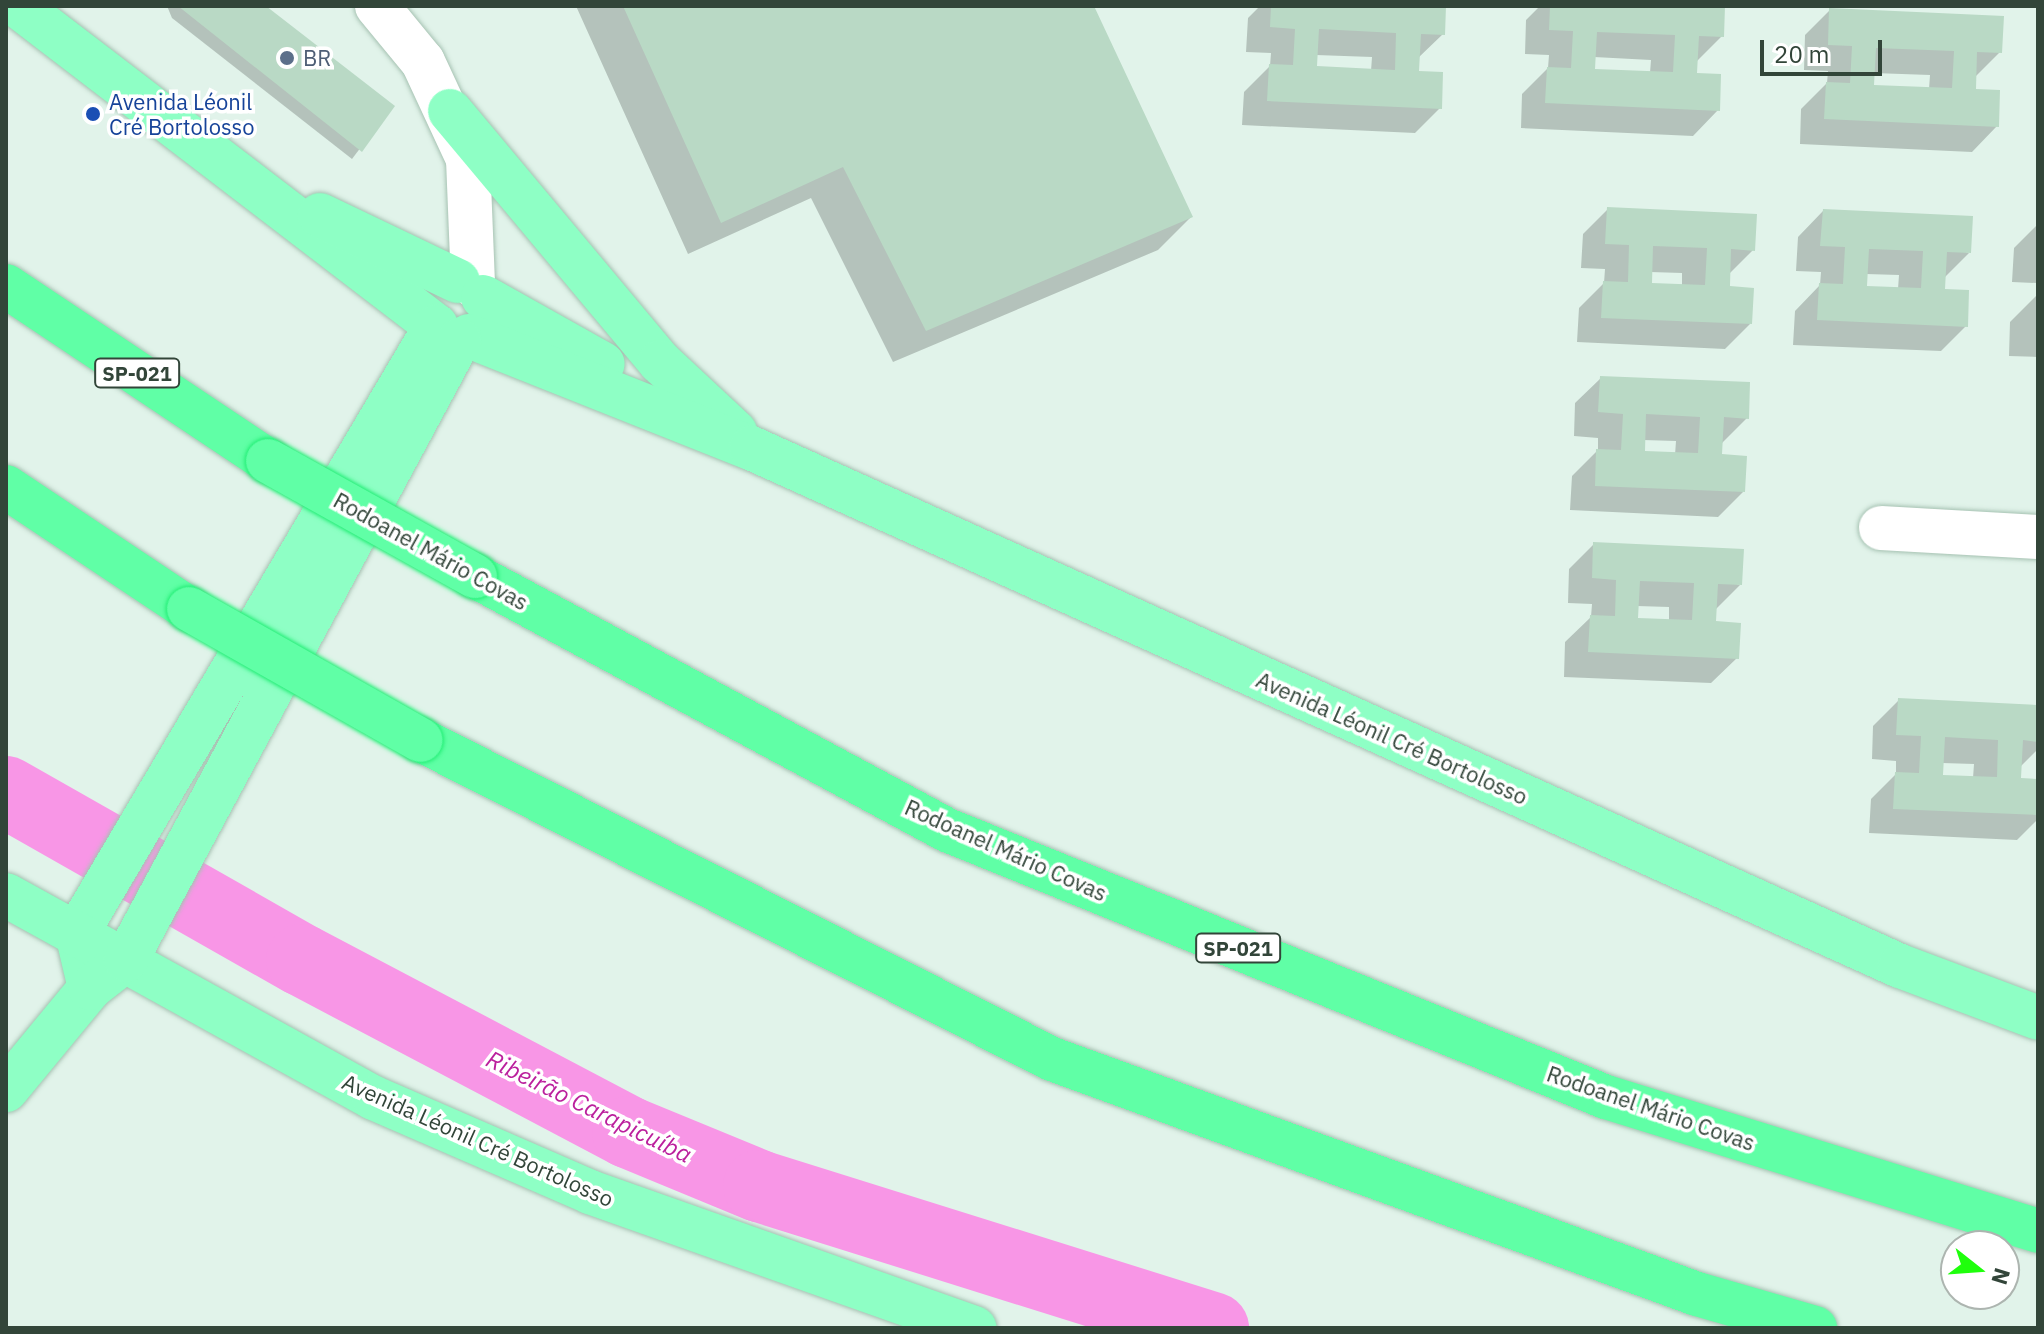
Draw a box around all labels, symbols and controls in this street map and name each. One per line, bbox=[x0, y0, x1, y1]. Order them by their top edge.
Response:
scale bar bbox=[1764, 24, 1886, 74]
text: 20 m bbox=[1774, 38, 1829, 70]
place label: BR bbox=[303, 45, 331, 71]
marker: BR bbox=[278, 49, 296, 67]
place label: Avenida Léonil Cré Bortolosso bbox=[109, 88, 255, 140]
marker: Avenida Léonil Cré Bortolosso bbox=[84, 105, 102, 123]
road number: SP-021 bbox=[93, 357, 181, 389]
street label: Rodoanel Mário Covas bbox=[329, 487, 533, 615]
street label: Avenida Léonil Cré Bortolosso bbox=[1252, 666, 1532, 810]
street label: Rodoanel Mário Covas bbox=[901, 794, 1111, 906]
road number: SP-021 bbox=[1194, 932, 1282, 964]
water label: Ribeirão Carapicuíba bbox=[482, 1045, 696, 1169]
street label: Rodoanel Mário Covas bbox=[1544, 1060, 1758, 1156]
street label: Avenida Léonil Cré Bortolosso bbox=[338, 1068, 618, 1212]
north arrow bbox=[1940, 1230, 2020, 1310]
text: N bbox=[1985, 1265, 2018, 1288]

